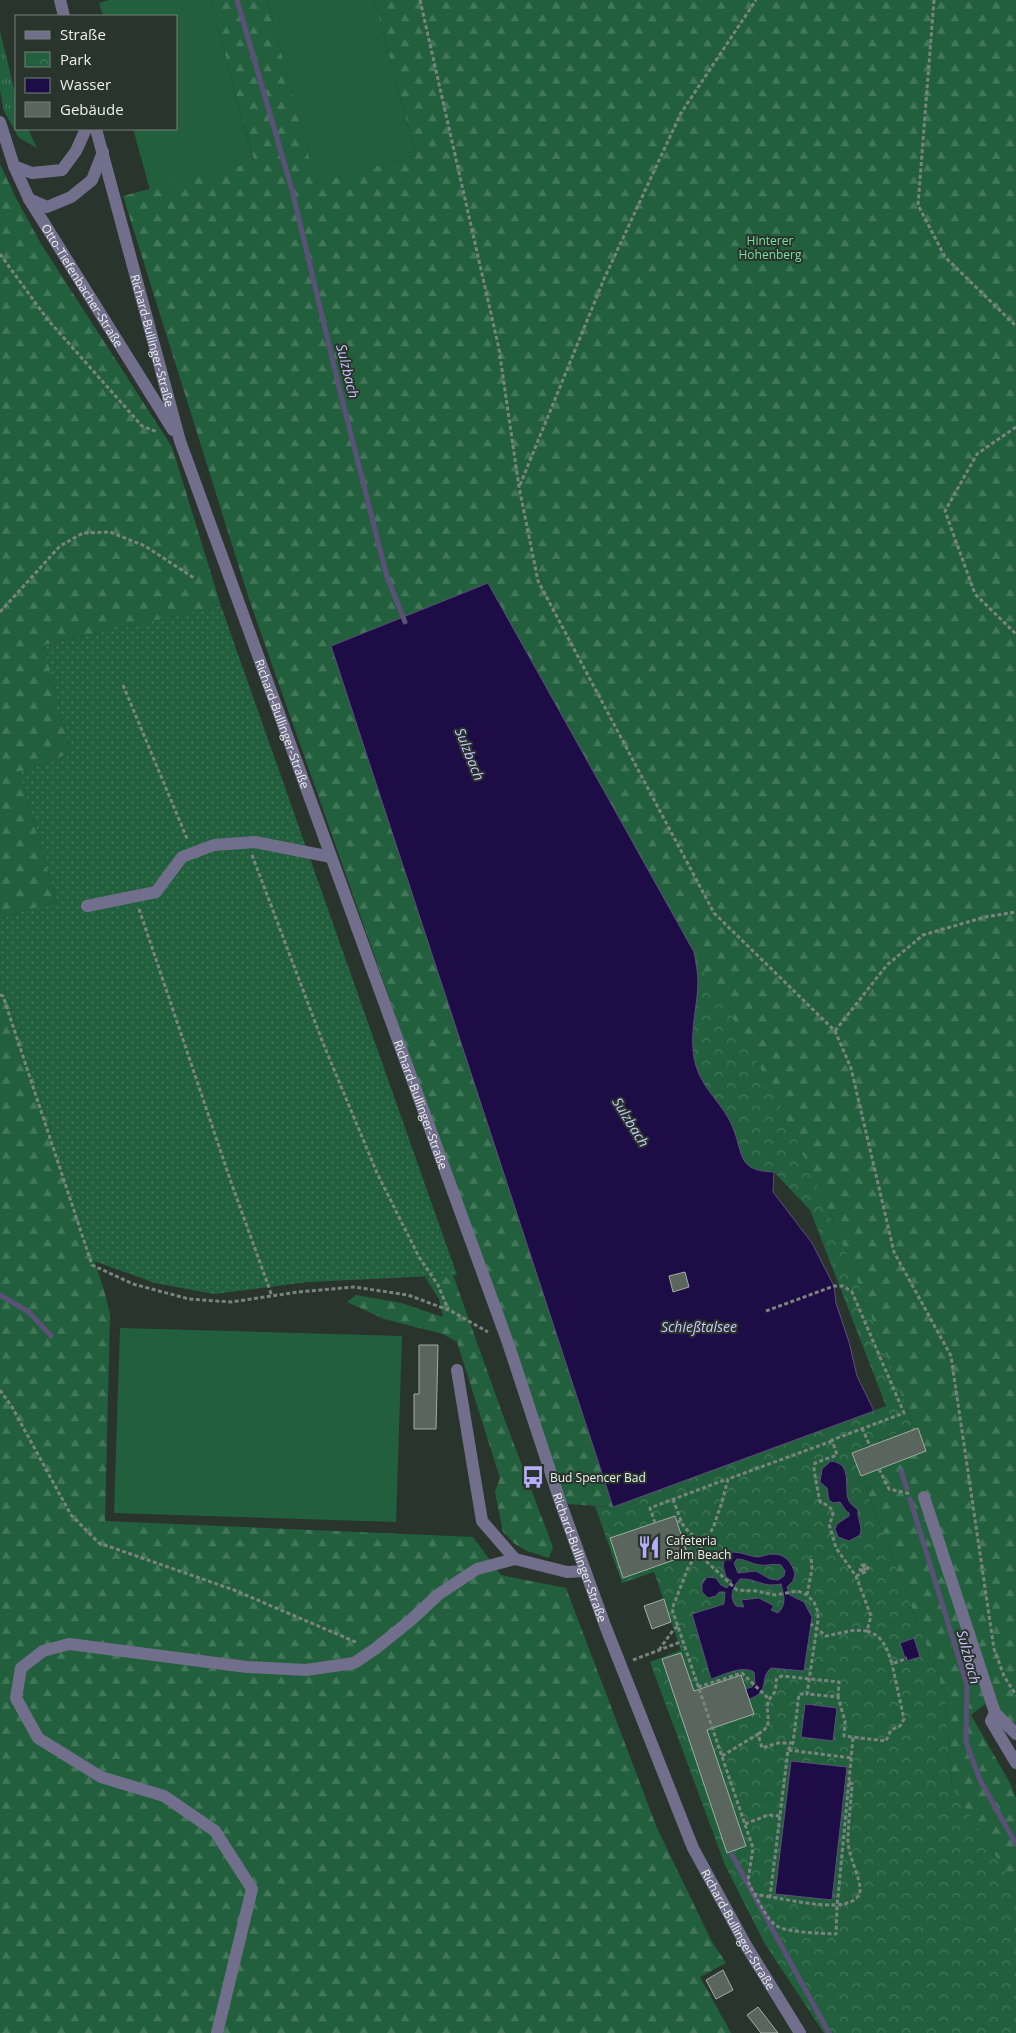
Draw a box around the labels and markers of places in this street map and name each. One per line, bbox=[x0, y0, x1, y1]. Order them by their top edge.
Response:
bus stop icon: Bud Spencer Bad bbox=[520, 1464, 546, 1490]
place label: Bud Spencer Bad bbox=[550, 1469, 646, 1486]
place label: Cafeteria Palm Beach bbox=[666, 1532, 731, 1563]
restaurant icon: Cafeteria Palm Beach bbox=[636, 1534, 662, 1560]

